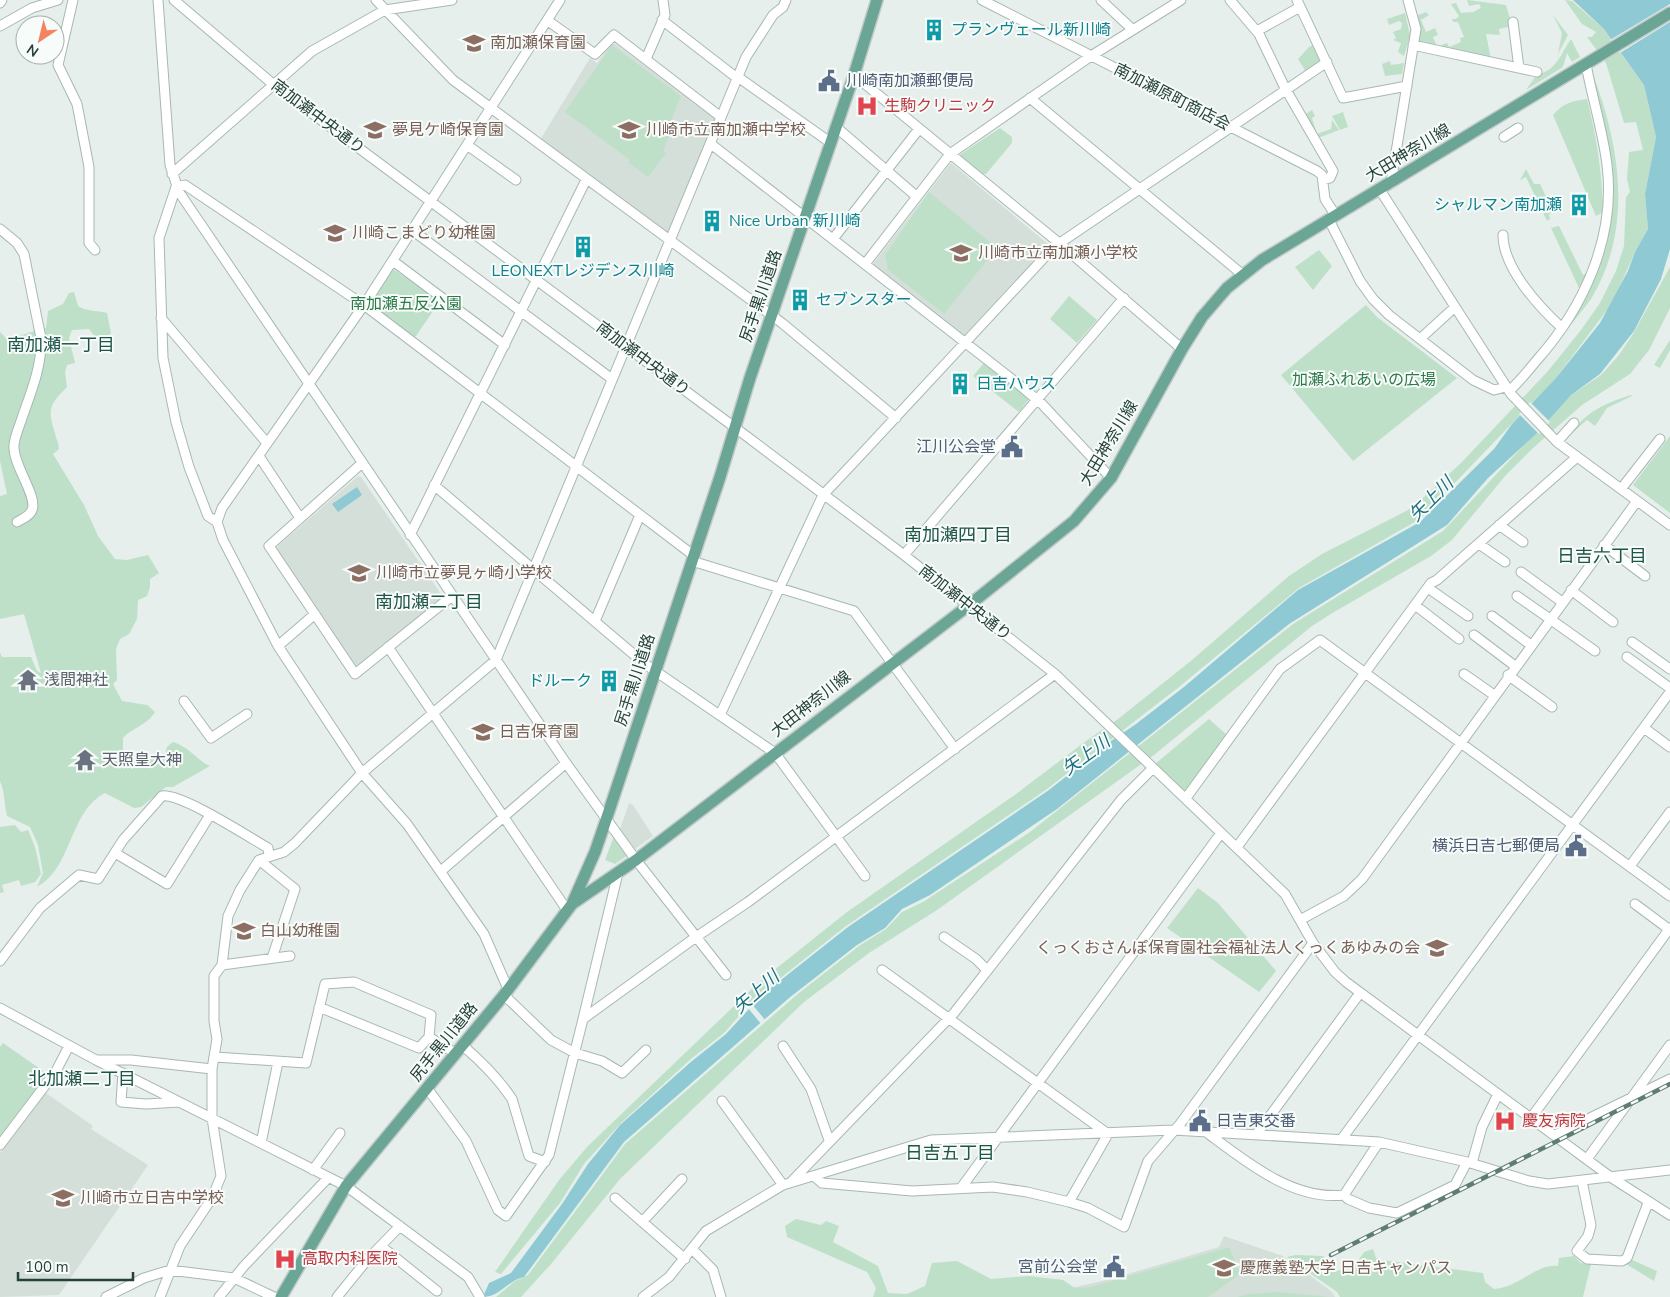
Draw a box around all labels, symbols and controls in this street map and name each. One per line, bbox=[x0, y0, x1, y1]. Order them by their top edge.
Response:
north arrow bbox=[15, 15, 65, 65]
building icon: プランヴェール新川崎 bbox=[921, 17, 947, 43]
place label: プランヴェール新川崎 bbox=[951, 19, 1111, 41]
school or university icon: 南加瀬保育園 bbox=[461, 30, 487, 56]
place label: 南加瀬保育園 bbox=[490, 32, 586, 54]
text: N bbox=[23, 39, 43, 61]
street label: 南加瀬原町商店会 bbox=[1110, 58, 1234, 136]
public building icon: 川崎南加瀬郵便局 bbox=[816, 68, 842, 94]
place label: 川崎南加瀬郵便局 bbox=[846, 70, 974, 92]
street label: 南加瀬中央通り bbox=[267, 75, 369, 159]
hospital icon: 生駒クリニック bbox=[854, 93, 880, 119]
place label: 生駒クリニック bbox=[884, 95, 996, 117]
school or university icon: 夢見ケ崎保育園 bbox=[362, 117, 388, 143]
school or university icon: 川崎市立南加瀬中学校 bbox=[616, 117, 642, 143]
place label: 夢見ケ崎保育園 bbox=[392, 119, 504, 141]
place label: 川崎市立南加瀬中学校 bbox=[646, 119, 806, 141]
street label: 大田神奈川線 bbox=[1361, 119, 1455, 187]
building icon: シャルマン南加瀬 bbox=[1566, 192, 1592, 218]
place label: シャルマン南加瀬 bbox=[1434, 194, 1562, 216]
building icon: Nice Urban 新川崎 bbox=[699, 208, 725, 234]
place label: Nice Urban 新川崎 bbox=[729, 210, 861, 232]
school or university icon: 川崎こまどり幼稚園 bbox=[322, 220, 348, 246]
place label: 川崎こまどり幼稚園 bbox=[352, 222, 496, 244]
building icon: LEONEXTレジデンス川崎 bbox=[570, 234, 596, 260]
school or university icon: 川崎市立南加瀬小学校 bbox=[948, 240, 974, 266]
place label: 川崎市立南加瀬小学校 bbox=[978, 242, 1138, 264]
street label: 尻手黒川道路 bbox=[735, 247, 787, 345]
place label: LEONEXTレジデンス川崎 bbox=[492, 260, 675, 282]
building icon: セブンスター bbox=[787, 287, 813, 313]
place label: セブンスター bbox=[816, 289, 912, 311]
park label: 南加瀬五反公園 bbox=[350, 293, 462, 315]
street label: 南加瀬中央通り bbox=[592, 317, 694, 401]
district label: 南加瀬一丁目 bbox=[7, 333, 115, 357]
park label: 加瀬ふれあいの広場 bbox=[1292, 369, 1436, 391]
building icon: 日吉ハウス bbox=[947, 371, 973, 397]
place label: 日吉ハウス bbox=[976, 373, 1056, 395]
street label: 大田神奈川線 bbox=[1075, 396, 1143, 490]
public building icon: 江川公会堂 bbox=[999, 434, 1025, 460]
place label: 江川公会堂 bbox=[916, 436, 996, 458]
water label: 矢上川 bbox=[1403, 470, 1460, 527]
district label: 南加瀬四丁目 bbox=[904, 523, 1012, 547]
district label: 日吉六丁目 bbox=[1557, 544, 1647, 568]
school or university icon: 川崎市立夢見ヶ崎小学校 bbox=[346, 560, 372, 586]
street label: 南加瀬中央通り bbox=[914, 560, 1016, 646]
place label: 川崎市立夢見ヶ崎小学校 bbox=[376, 562, 552, 584]
district label: 南加瀬二丁目 bbox=[375, 590, 483, 614]
street label: 尻手黒川道路 bbox=[610, 631, 660, 729]
street label: 大田神奈川線 bbox=[766, 666, 856, 742]
temple icon: 浅間神社 bbox=[15, 667, 41, 693]
building icon: ドルーク bbox=[596, 668, 622, 694]
place label: 浅間神社 bbox=[44, 669, 108, 691]
place label: ドルーク bbox=[528, 670, 592, 692]
school or university icon: 日吉保育園 bbox=[470, 719, 496, 745]
place label: 日吉保育園 bbox=[499, 721, 579, 743]
water label: 矢上川 bbox=[1057, 728, 1117, 781]
temple icon: 天照皇大神 bbox=[72, 747, 98, 773]
place label: 天照皇大神 bbox=[102, 749, 182, 771]
public building icon: 横浜日吉七郵便局 bbox=[1563, 833, 1589, 859]
place label: 横浜日吉七郵便局 bbox=[1432, 835, 1560, 857]
school or university icon: 白山幼稚園 bbox=[231, 918, 257, 944]
place label: 白山幼稚園 bbox=[260, 920, 340, 942]
school or university icon: くっくおさんぽ保育園社会福祉法人くっくあゆみの会 bbox=[1424, 935, 1450, 961]
place label: くっくおさんぽ保育園社会福祉法人くっくあゆみの会 bbox=[1036, 937, 1420, 959]
water label: 矢上川 bbox=[728, 964, 786, 1019]
street label: 尻手黒川道路 bbox=[405, 998, 483, 1086]
district label: 北加瀬二丁目 bbox=[28, 1067, 136, 1091]
public building icon: 日吉東交番 bbox=[1187, 1108, 1213, 1134]
hospital icon: 慶友病院 bbox=[1492, 1108, 1518, 1134]
place label: 日吉東交番 bbox=[1216, 1110, 1296, 1132]
place label: 慶友病院 bbox=[1522, 1110, 1586, 1132]
district label: 日吉五丁目 bbox=[905, 1141, 995, 1165]
school or university icon: 川崎市立日吉中学校 bbox=[50, 1185, 76, 1211]
place label: 川崎市立日吉中学校 bbox=[80, 1187, 224, 1209]
hospital icon: 高取内科医院 bbox=[272, 1246, 298, 1272]
place label: 高取内科医院 bbox=[302, 1248, 398, 1270]
scale bar bbox=[18, 1250, 132, 1282]
public building icon: 宮前公会堂 bbox=[1101, 1254, 1127, 1280]
school or university icon: 慶應義塾大学 日吉キャンパス bbox=[1211, 1255, 1237, 1281]
place label: 宮前公会堂 bbox=[1018, 1256, 1098, 1278]
text: 100 m bbox=[25, 1257, 69, 1277]
place label: 慶應義塾大学 日吉キャンパス bbox=[1240, 1257, 1452, 1279]

